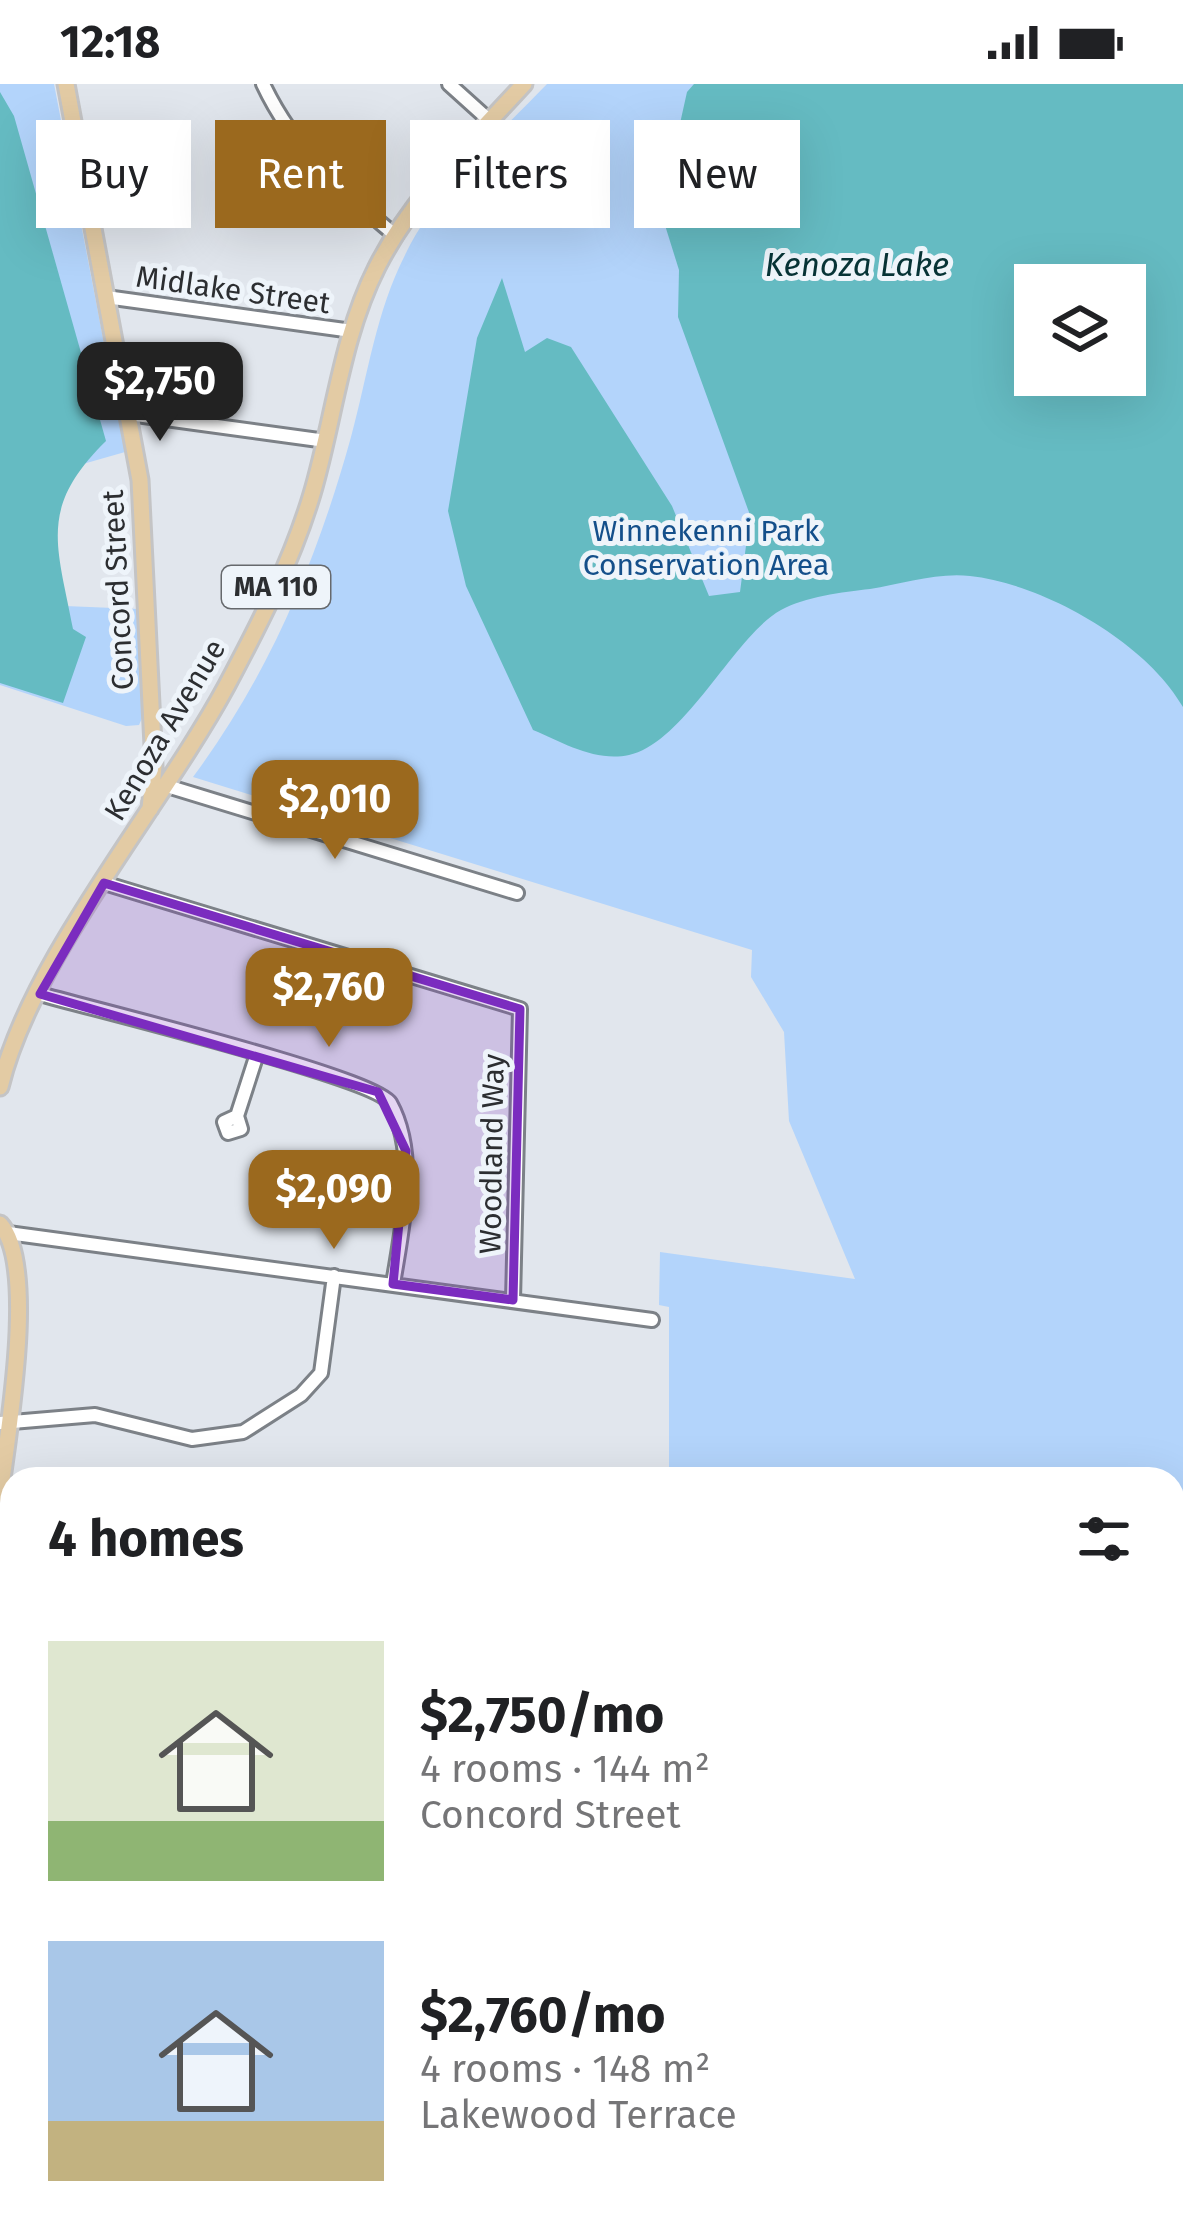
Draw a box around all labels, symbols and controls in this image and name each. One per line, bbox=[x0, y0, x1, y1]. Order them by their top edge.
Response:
text: 12:18 bbox=[60, 15, 160, 69]
chip: Buy bbox=[36, 120, 191, 228]
chip: Rent bbox=[215, 120, 386, 228]
chip: Filters bbox=[410, 120, 610, 228]
chip: New bbox=[634, 120, 800, 228]
water label: Kenoza Lake bbox=[765, 245, 949, 285]
street label: Midlake Street bbox=[134, 259, 332, 321]
map controls bbox=[1014, 264, 1146, 396]
button: layers bbox=[1014, 264, 1146, 396]
pin: $2,750 bbox=[62, 342, 258, 444]
text: $2,750 bbox=[104, 358, 216, 404]
street label: Concord Street bbox=[95, 489, 141, 691]
park label: Winnekenni Park Conservation Area bbox=[583, 513, 829, 583]
road number: MA 110 bbox=[222, 566, 330, 608]
street label: Kenoza Avenue bbox=[97, 633, 233, 827]
pin: $2,010 bbox=[237, 760, 433, 862]
text: $2,010 bbox=[279, 776, 391, 822]
pin: $2,760 bbox=[231, 948, 427, 1050]
text: $2,760 bbox=[273, 964, 385, 1010]
street label: Woodland Way bbox=[472, 1053, 512, 1255]
pin: $2,090 bbox=[236, 1150, 432, 1252]
text: $2,090 bbox=[275, 1166, 393, 1212]
icon: filters bbox=[1071, 1506, 1137, 1572]
text: 4 homes bbox=[48, 1508, 244, 1570]
text: $2,750/mo bbox=[420, 1684, 664, 1746]
icon: home bbox=[144, 1689, 288, 1833]
text: 4 rooms · 144 m² bbox=[420, 1746, 710, 1792]
text: Concord Street bbox=[420, 1792, 681, 1838]
text: $2,760/mo bbox=[420, 1984, 666, 2046]
icon: home bbox=[144, 1989, 288, 2133]
text: 4 rooms · 148 m² bbox=[420, 2046, 710, 2092]
text: Lakewood Terrace bbox=[420, 2092, 737, 2138]

